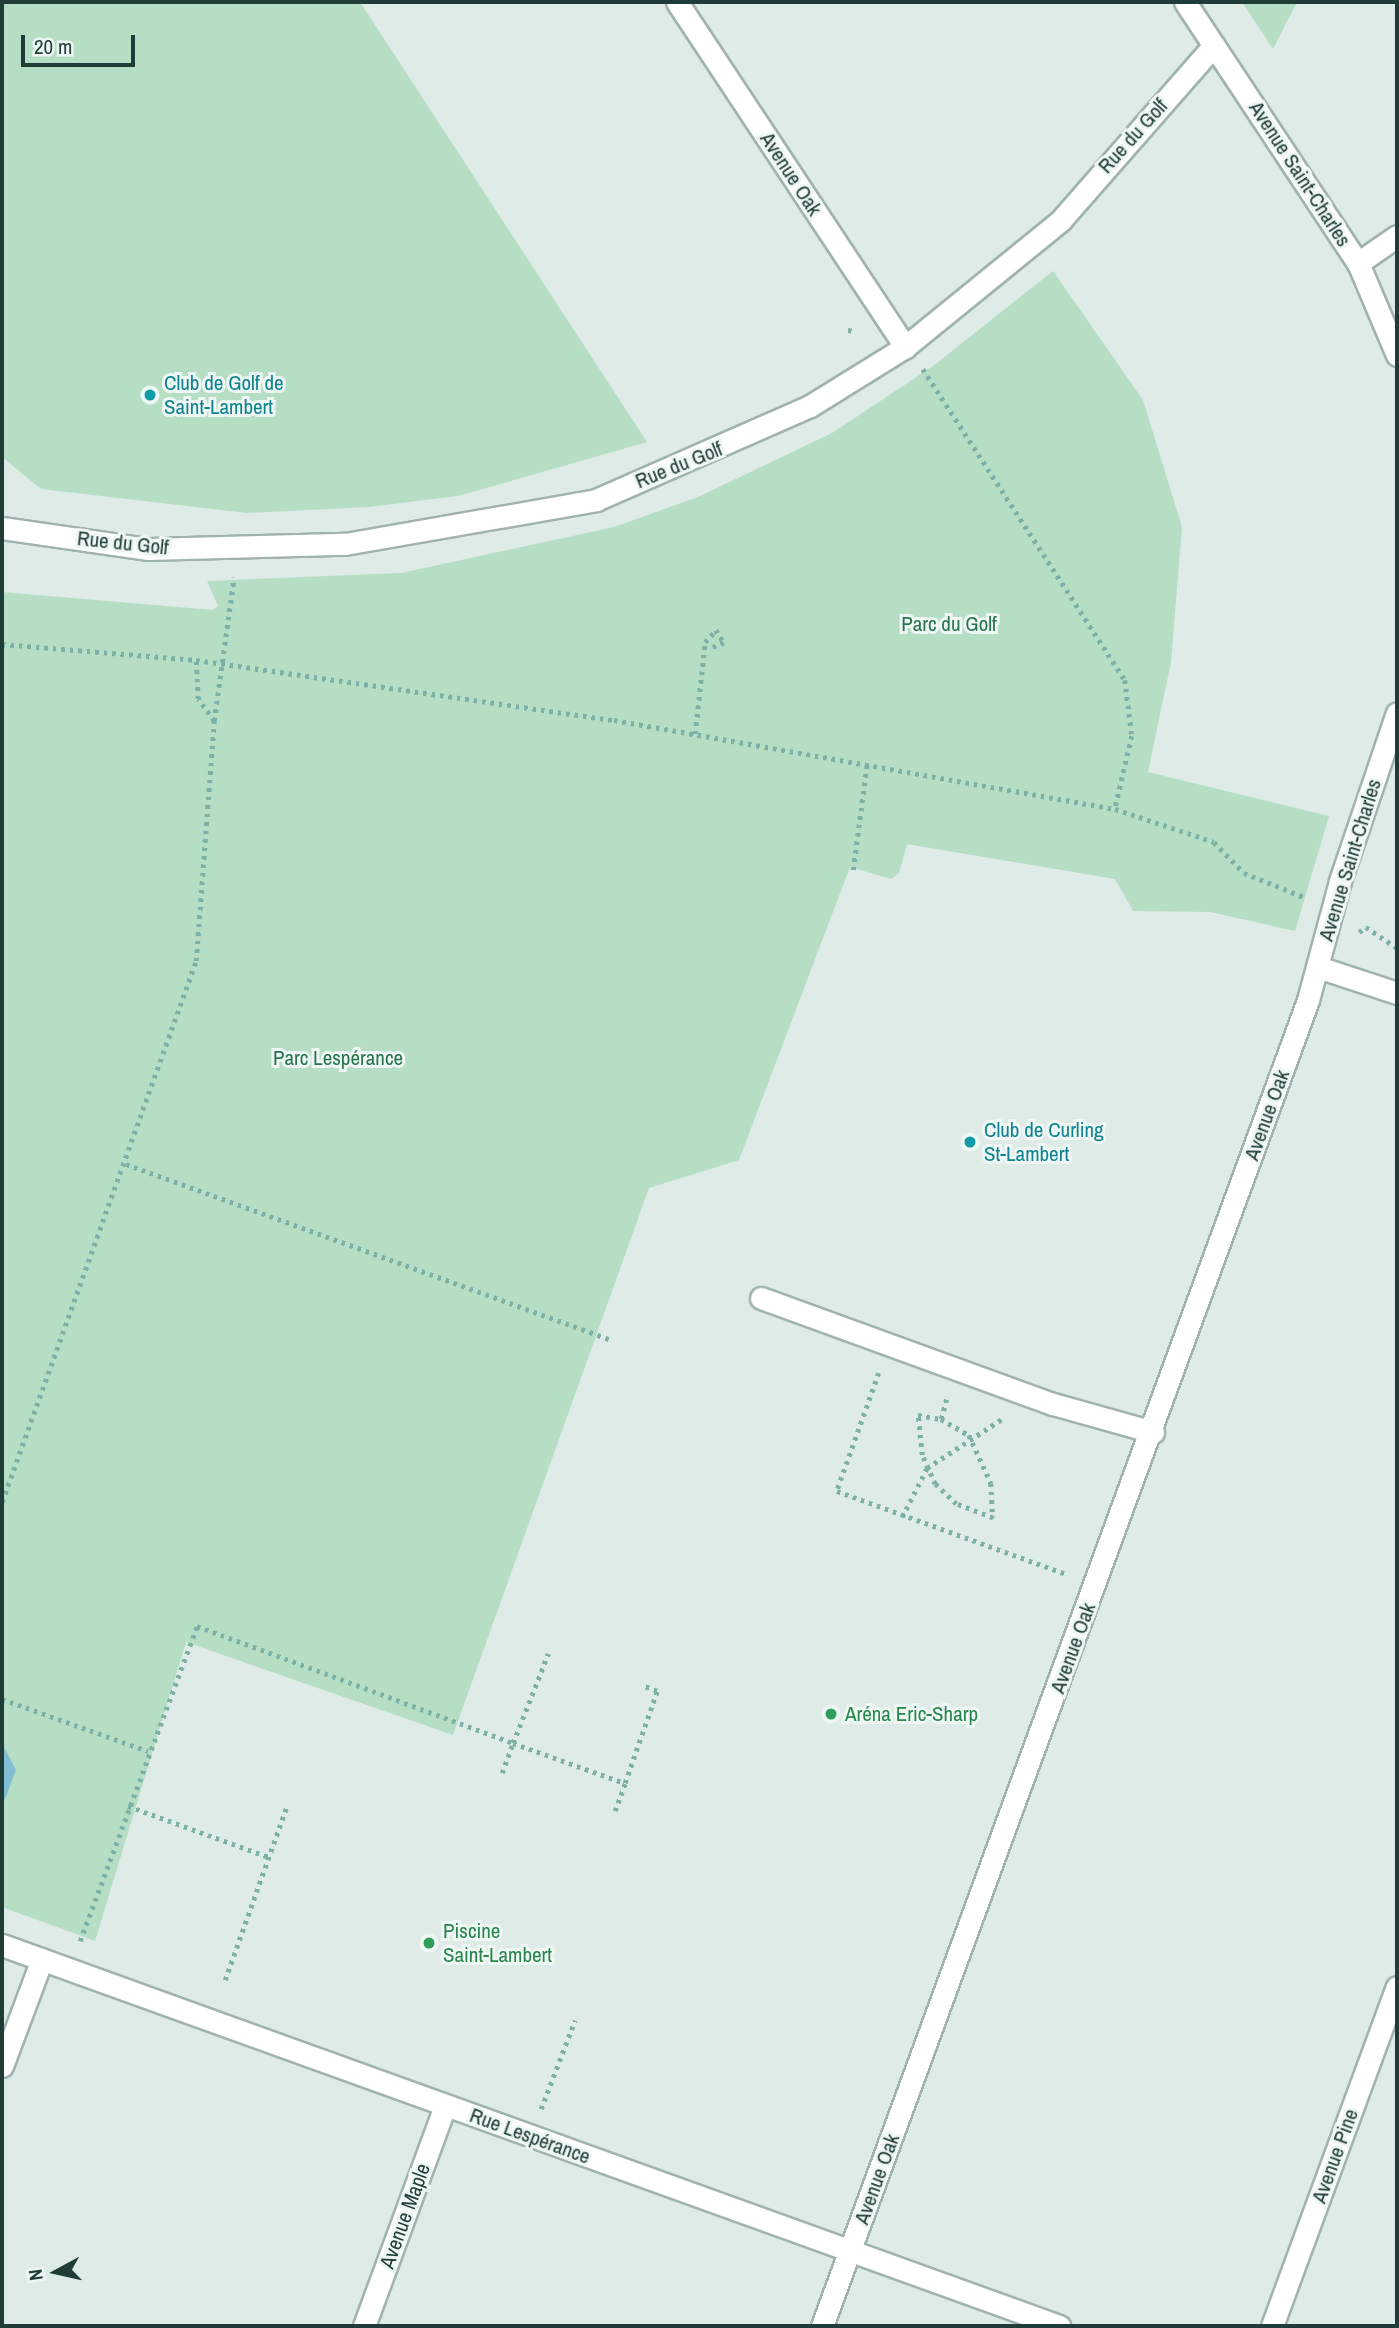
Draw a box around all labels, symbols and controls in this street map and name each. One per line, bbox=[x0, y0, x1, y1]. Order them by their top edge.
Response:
scale bar bbox=[24, 21, 138, 65]
text: 20 m bbox=[34, 32, 72, 61]
street label: Rue du Golf bbox=[1093, 93, 1173, 179]
street label: Avenue Saint-Charles bbox=[1244, 97, 1356, 251]
street label: Avenue Oak bbox=[755, 128, 827, 220]
place label: Club de Golf de Saint-Lambert bbox=[164, 370, 284, 420]
marker: Club de Golf de Saint-Lambert bbox=[142, 387, 158, 403]
street label: Rue du Golf bbox=[632, 436, 726, 494]
street label: Rue du Golf bbox=[76, 526, 170, 560]
park label: Parc du Golf bbox=[901, 611, 997, 637]
street label: Avenue Saint-Charles bbox=[1313, 776, 1387, 944]
park label: Parc Lespérance bbox=[273, 1045, 403, 1071]
street label: Avenue Oak bbox=[1239, 1066, 1295, 1164]
place label: Club de Curling St-Lambert bbox=[984, 1117, 1104, 1167]
marker: Club de Curling St-Lambert bbox=[962, 1134, 978, 1150]
street label: Avenue Oak bbox=[1045, 1599, 1101, 1697]
place label: Aréna Eric-Sharp bbox=[845, 1701, 978, 1727]
marker: Aréna Eric-Sharp bbox=[823, 1706, 839, 1722]
place label: Piscine Saint-Lambert bbox=[443, 1918, 552, 1968]
marker: Piscine Saint-Lambert bbox=[421, 1935, 437, 1951]
street label: Rue Lespérance bbox=[466, 2103, 594, 2169]
street label: Avenue Pine bbox=[1306, 2105, 1364, 2207]
street label: Avenue Oak bbox=[849, 2130, 905, 2228]
street label: Avenue Maple bbox=[374, 2160, 436, 2272]
north arrow bbox=[21, 2237, 91, 2307]
text: N bbox=[22, 2268, 49, 2282]

